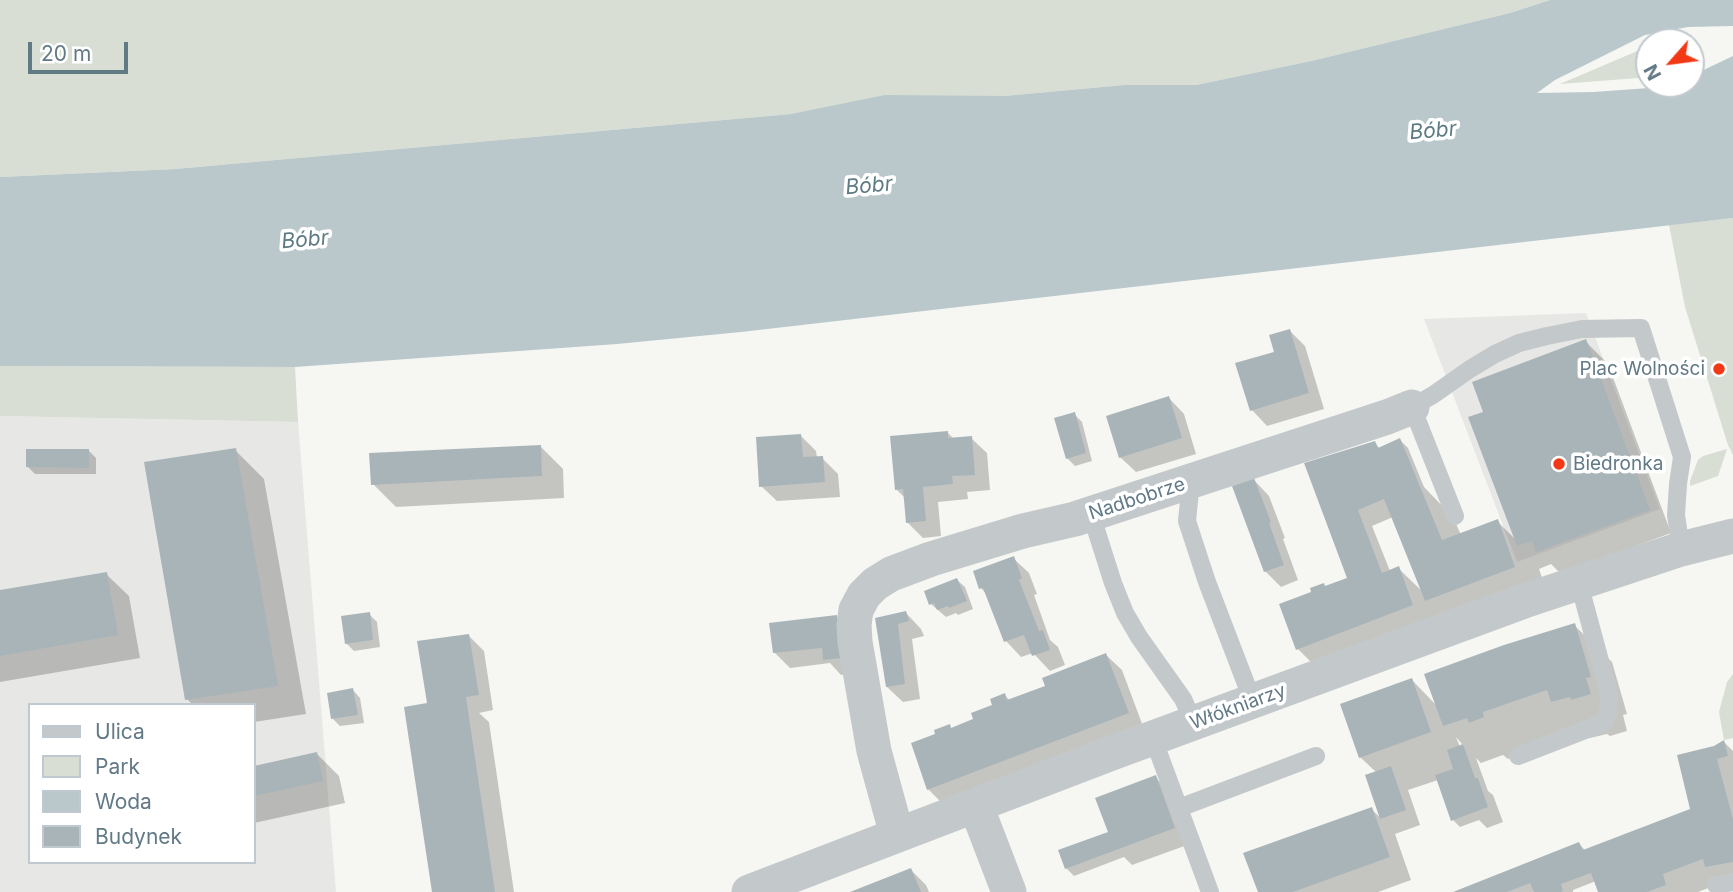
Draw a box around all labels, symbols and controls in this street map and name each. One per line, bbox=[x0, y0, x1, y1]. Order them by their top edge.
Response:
scale bar bbox=[32, 28, 131, 72]
north arrow bbox=[1635, 28, 1705, 98]
text: 20 m bbox=[41, 41, 91, 66]
text: N bbox=[1639, 60, 1666, 84]
water label: Bóbr bbox=[1408, 116, 1458, 146]
water label: Bóbr bbox=[844, 171, 894, 201]
water label: Bóbr bbox=[280, 225, 330, 255]
place label: Plac Wolności bbox=[1580, 358, 1705, 380]
marker: Plac Wolności bbox=[1711, 361, 1727, 377]
place label: Biedronka bbox=[1573, 453, 1663, 475]
marker: Biedronka bbox=[1551, 456, 1567, 472]
street label: Nadbobrze bbox=[1086, 473, 1188, 525]
street label: Włókniarzy bbox=[1187, 679, 1289, 735]
legend bbox=[28, 703, 256, 864]
text: Ulica bbox=[95, 719, 145, 744]
text: Park bbox=[95, 754, 140, 779]
text: Woda bbox=[95, 789, 152, 814]
text: Budynek bbox=[95, 824, 182, 849]

